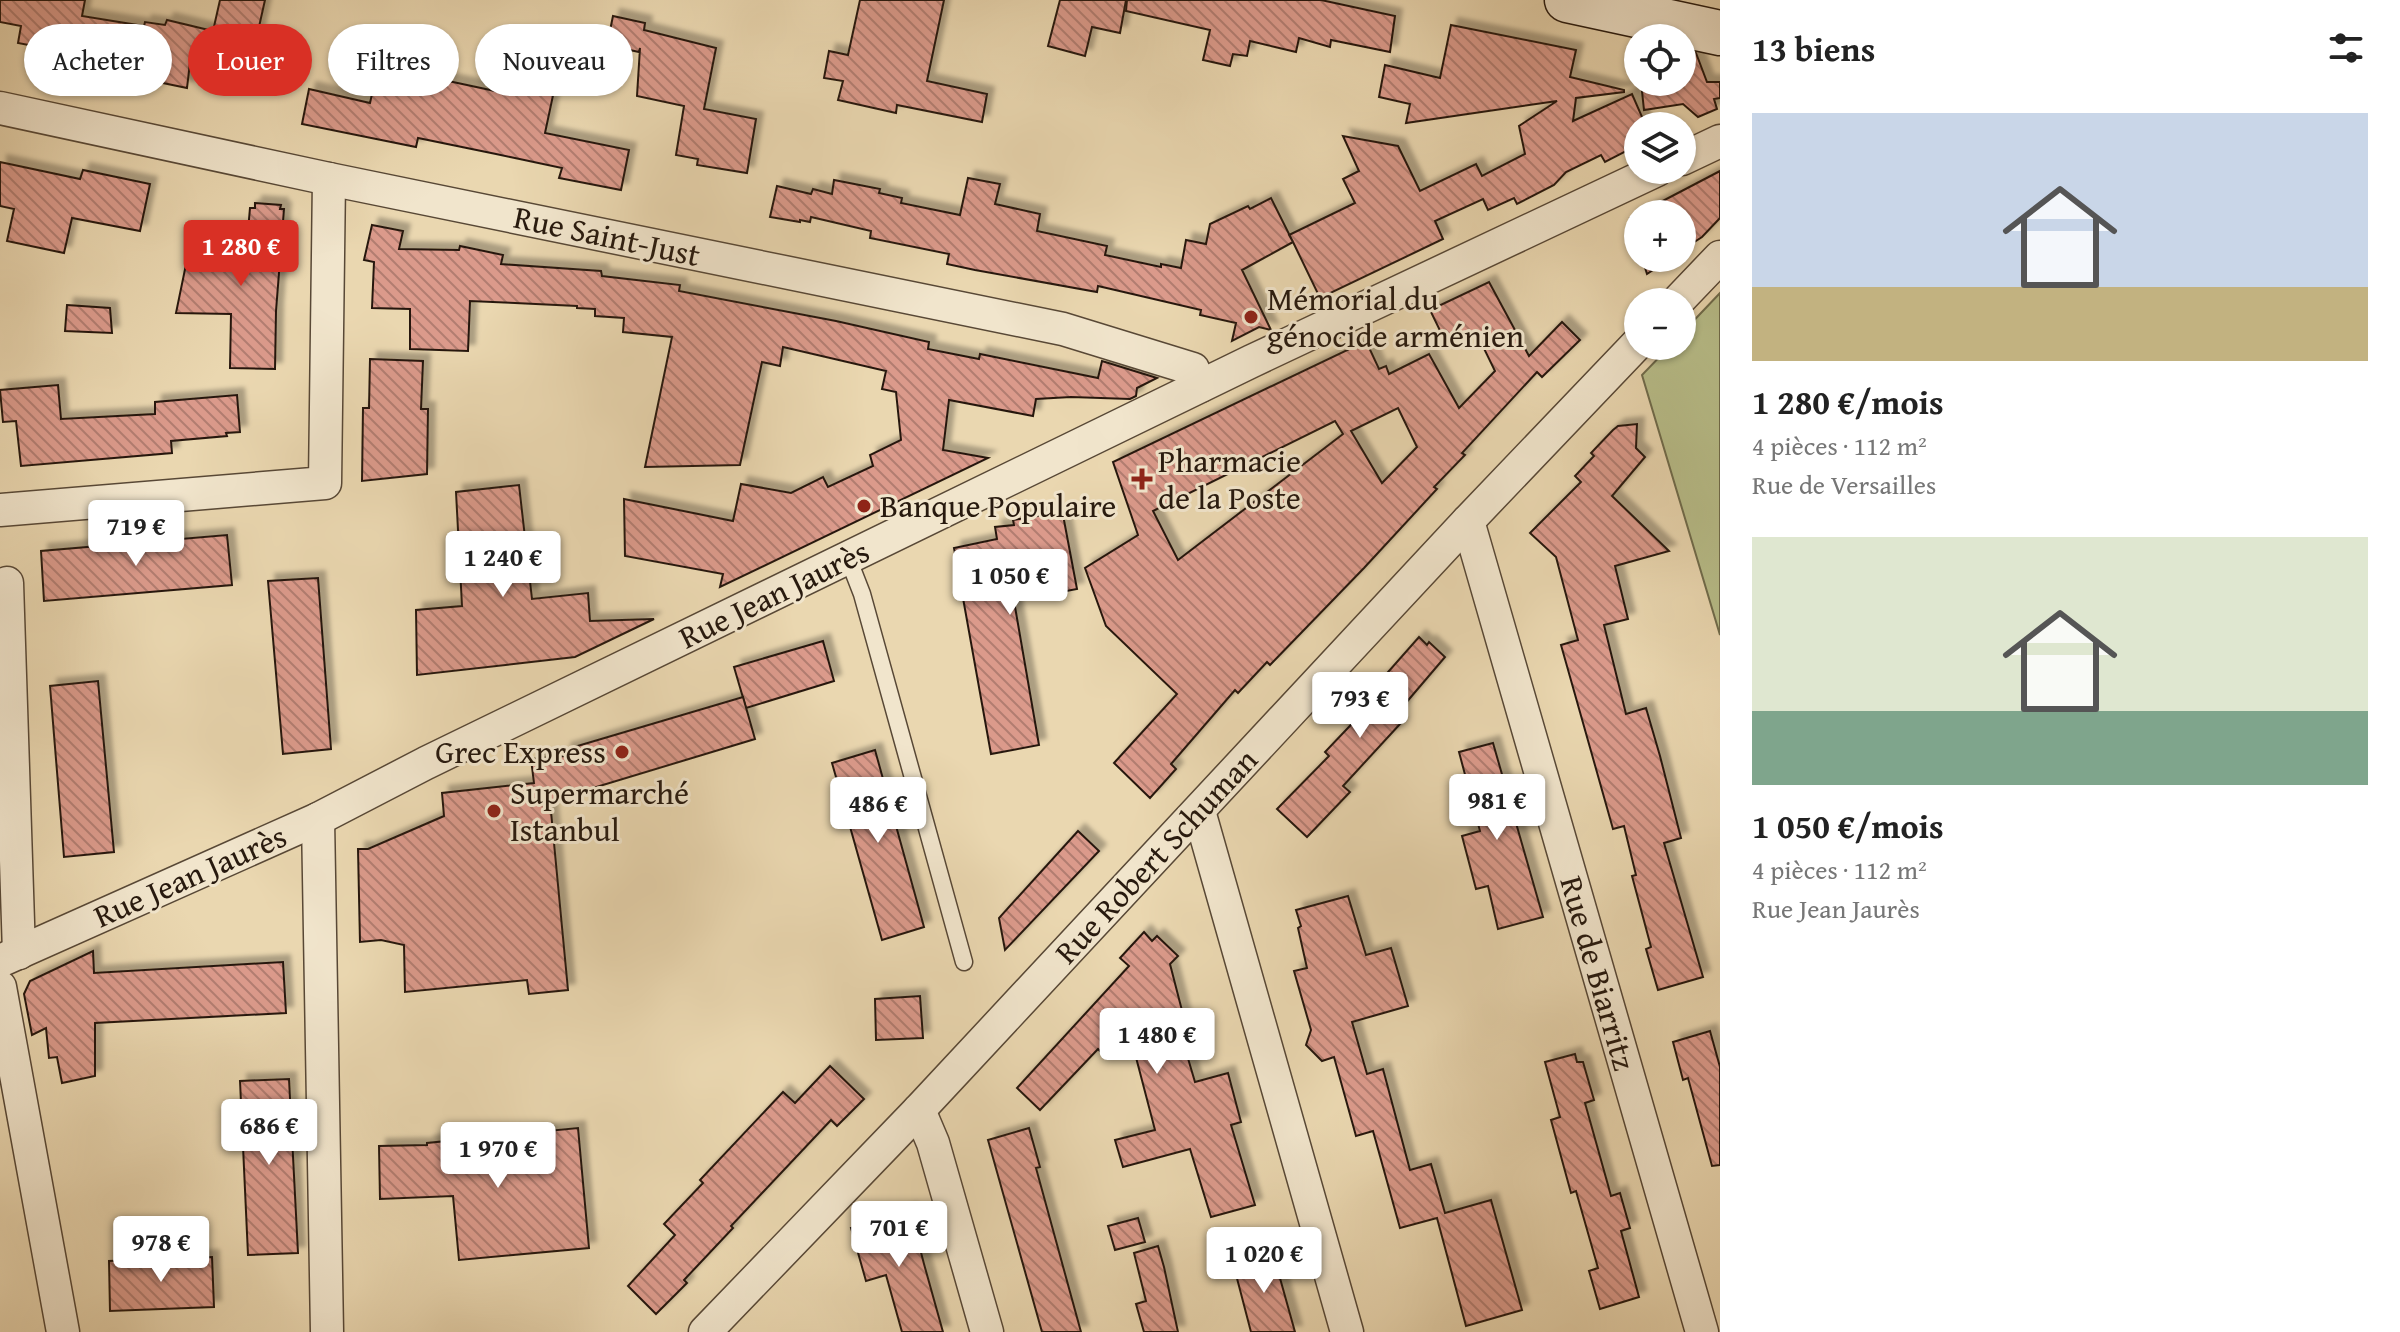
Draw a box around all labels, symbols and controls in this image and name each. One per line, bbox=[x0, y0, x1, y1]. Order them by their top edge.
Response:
chip: Acheter bbox=[24, 24, 172, 96]
chip: Louer bbox=[188, 24, 312, 96]
chip: Filtres bbox=[328, 24, 459, 96]
chip: Nouveau bbox=[475, 24, 633, 96]
map controls bbox=[1624, 24, 1696, 360]
button: locate bbox=[1624, 24, 1696, 96]
text: 13 biens bbox=[1752, 24, 1875, 73]
icon: filters bbox=[2324, 26, 2368, 70]
button: layers bbox=[1624, 112, 1696, 184]
icon: home bbox=[1988, 165, 2132, 309]
street label: Rue Saint-Just bbox=[510, 193, 705, 278]
button: + bbox=[1624, 200, 1696, 272]
pin: 1 280 € bbox=[167, 220, 315, 288]
text: 1 280 € bbox=[202, 226, 280, 265]
place label: Mémorial du génocide arménien bbox=[1267, 275, 1524, 359]
button: − bbox=[1624, 288, 1696, 360]
marker: Mémorial du génocide arménien bbox=[1242, 308, 1260, 326]
text: 1 280 €/mois bbox=[1752, 377, 1944, 426]
text: 4 pièces · 112 m² bbox=[1752, 426, 1927, 465]
place label: Pharmacie de la Poste bbox=[1158, 437, 1301, 521]
text: Rue de Versailles bbox=[1752, 465, 1936, 504]
marker: Pharmacie de la Poste bbox=[1133, 470, 1151, 488]
place label: Banque Populaire bbox=[880, 482, 1116, 529]
marker: Banque Populaire bbox=[855, 497, 873, 515]
pin: 719 € bbox=[80, 500, 192, 568]
text: 719 € bbox=[106, 506, 166, 545]
street label: Rue Jean Jaurès bbox=[671, 527, 877, 660]
pin: 1 240 € bbox=[429, 531, 577, 599]
text: 1 240 € bbox=[464, 537, 542, 576]
pin: 1 050 € bbox=[936, 549, 1084, 617]
text: 1 050 € bbox=[971, 555, 1049, 594]
icon: home bbox=[1988, 589, 2132, 733]
pin: 793 € bbox=[1304, 672, 1416, 740]
text: 793 € bbox=[1330, 678, 1390, 717]
place label: Grec Express bbox=[435, 728, 606, 775]
street label: Rue Robert Schuman bbox=[1043, 737, 1268, 974]
marker: Grec Express bbox=[613, 743, 631, 761]
place label: Supermarché Istanbul bbox=[510, 769, 689, 853]
pin: 981 € bbox=[1441, 774, 1553, 842]
pin: 486 € bbox=[822, 777, 934, 845]
text: 981 € bbox=[1467, 780, 1527, 819]
text: 486 € bbox=[848, 783, 908, 822]
text: 1 050 €/mois bbox=[1752, 801, 1944, 850]
marker: Supermarché Istanbul bbox=[485, 802, 503, 820]
street label: Rue Jean Jaurès bbox=[86, 812, 294, 939]
text: 4 pièces · 112 m² bbox=[1752, 850, 1927, 889]
street label: Rue de Biarritz bbox=[1548, 870, 1649, 1075]
text: Rue Jean Jaurès bbox=[1752, 889, 1920, 928]
pin: 1 480 € bbox=[1083, 1008, 1231, 1076]
text: 1 480 € bbox=[1118, 1014, 1196, 1053]
pin: 686 € bbox=[213, 1099, 325, 1167]
text: 686 € bbox=[239, 1105, 299, 1144]
pin: 1 970 € bbox=[424, 1122, 572, 1190]
text: 1 970 € bbox=[459, 1128, 537, 1167]
pin: 701 € bbox=[843, 1201, 955, 1269]
text: 701 € bbox=[869, 1207, 929, 1246]
pin: 978 € bbox=[105, 1216, 217, 1284]
text: 978 € bbox=[131, 1222, 191, 1261]
pin: 1 020 € bbox=[1190, 1227, 1338, 1295]
text: 1 020 € bbox=[1225, 1233, 1303, 1272]

